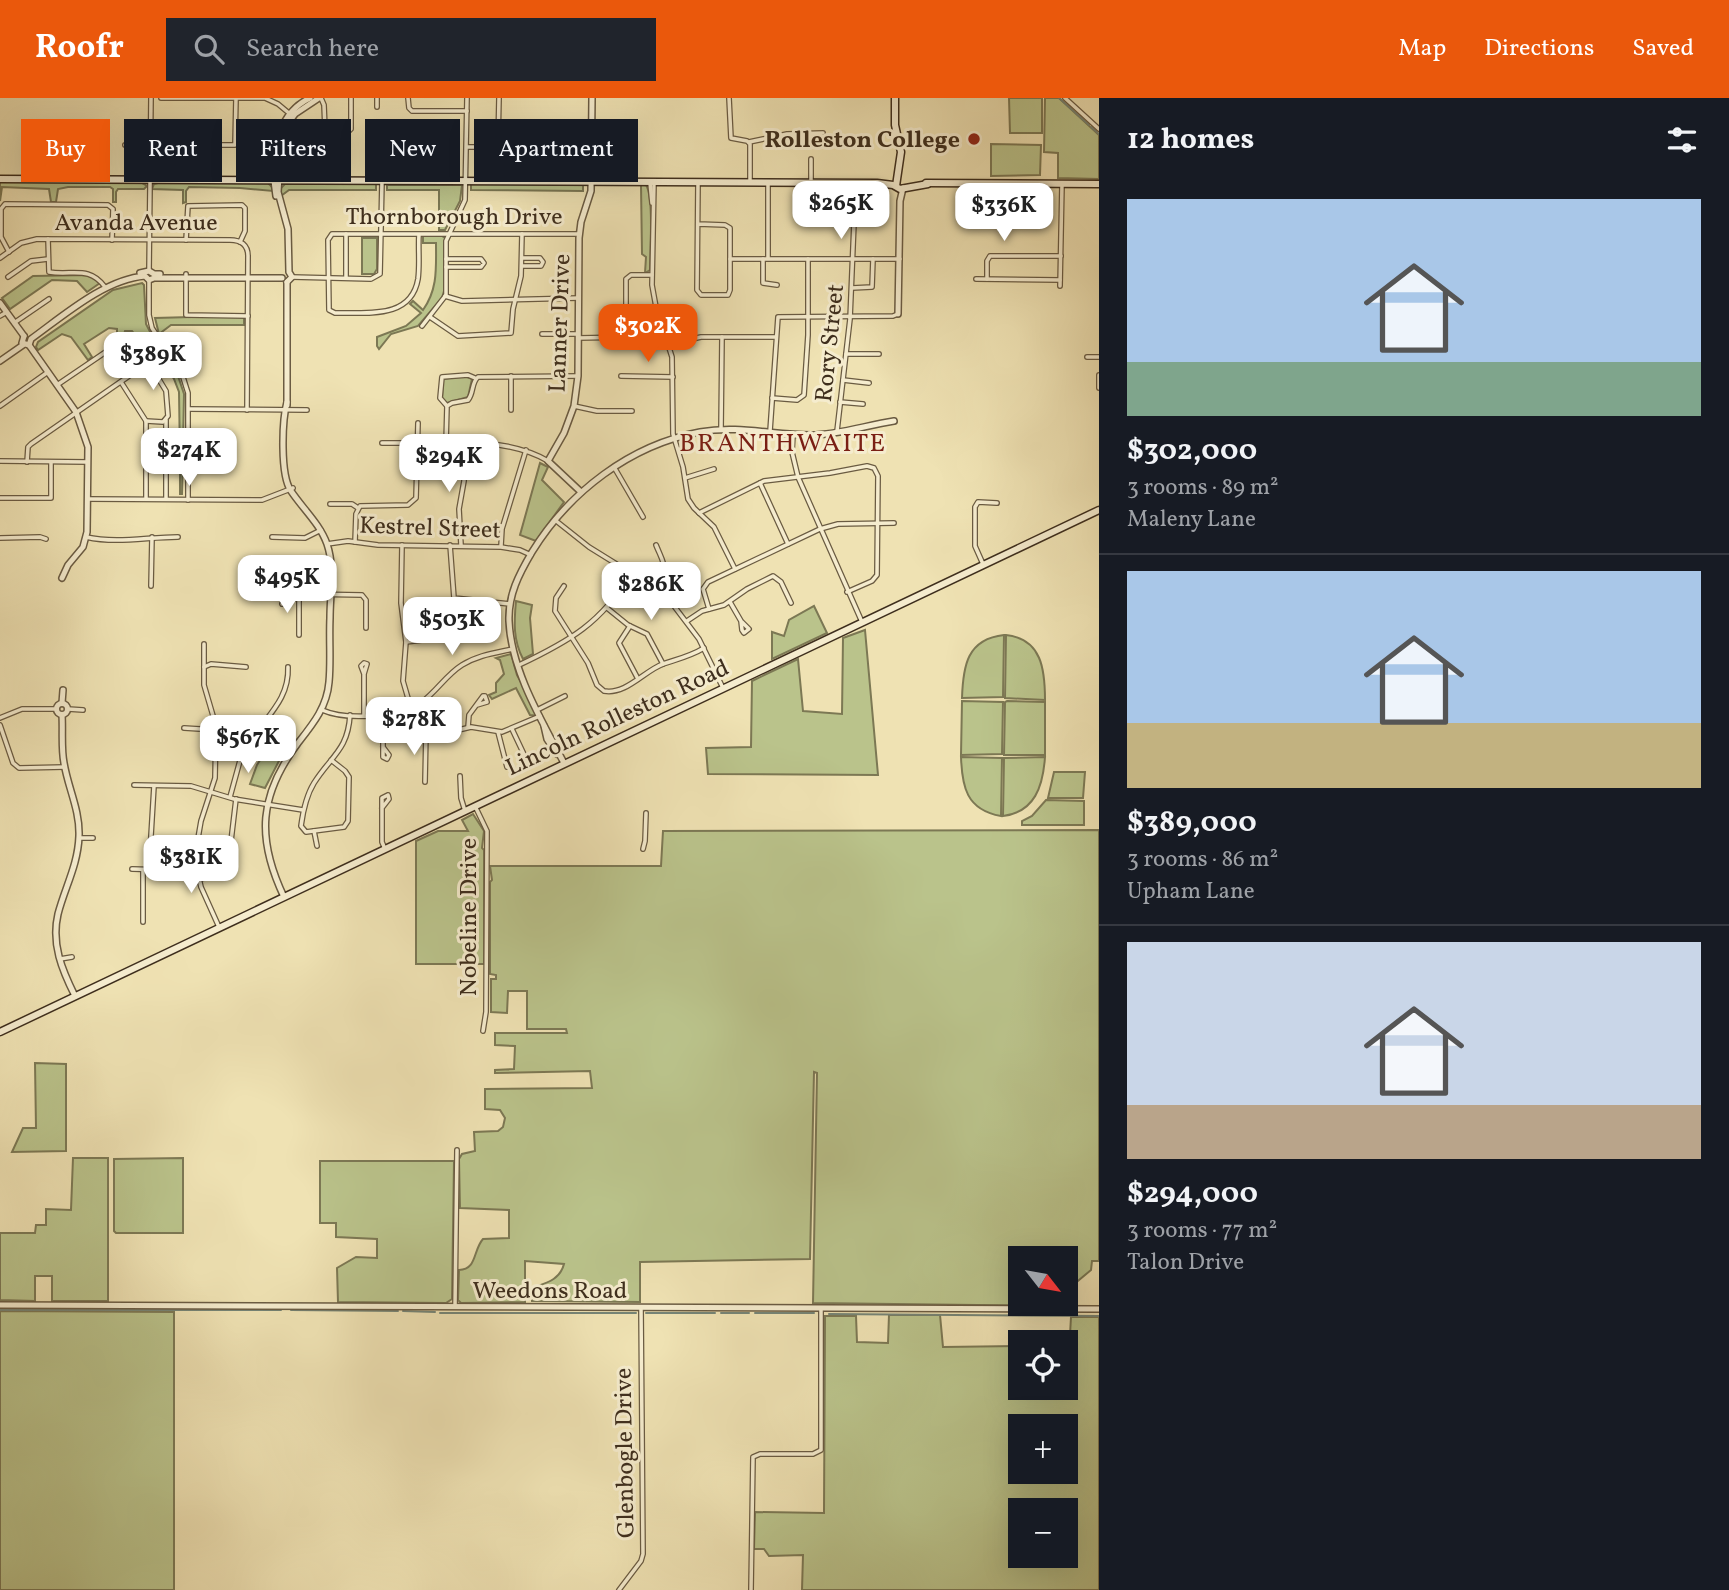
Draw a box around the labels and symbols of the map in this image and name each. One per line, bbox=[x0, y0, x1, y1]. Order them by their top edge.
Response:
place label: Rolleston College bbox=[764, 124, 960, 158]
marker: Rolleston College bbox=[966, 131, 982, 147]
pin: $265K bbox=[792, 181, 890, 241]
pin: $336K bbox=[955, 184, 1053, 243]
street label: Thornborough Drive bbox=[345, 201, 563, 235]
street label: Avanda Avenue bbox=[54, 207, 218, 241]
street label: Lanner Drive bbox=[542, 253, 580, 393]
street label: Rory Street bbox=[808, 282, 854, 404]
pin: $302K bbox=[599, 304, 697, 364]
pin: $389K bbox=[104, 332, 202, 392]
district label: BRANTHWAITE bbox=[679, 426, 887, 462]
pin: $274K bbox=[140, 428, 238, 488]
pin: $294K bbox=[400, 434, 498, 494]
street label: Kestrel Street bbox=[359, 510, 501, 548]
pin: $495K bbox=[238, 556, 336, 615]
pin: $286K bbox=[602, 562, 700, 622]
pin: $503K bbox=[403, 598, 501, 657]
street label: Lincoln Rolleston Road bbox=[500, 652, 735, 786]
pin: $278K bbox=[365, 698, 463, 757]
pin: $567K bbox=[199, 716, 297, 775]
pin: $381K bbox=[142, 836, 240, 895]
street label: Nobeline Drive bbox=[453, 838, 487, 996]
north arrow bbox=[1008, 1246, 1078, 1316]
street label: Weedons Road bbox=[473, 1275, 627, 1309]
street label: Glenbogle Drive bbox=[608, 1367, 644, 1539]

